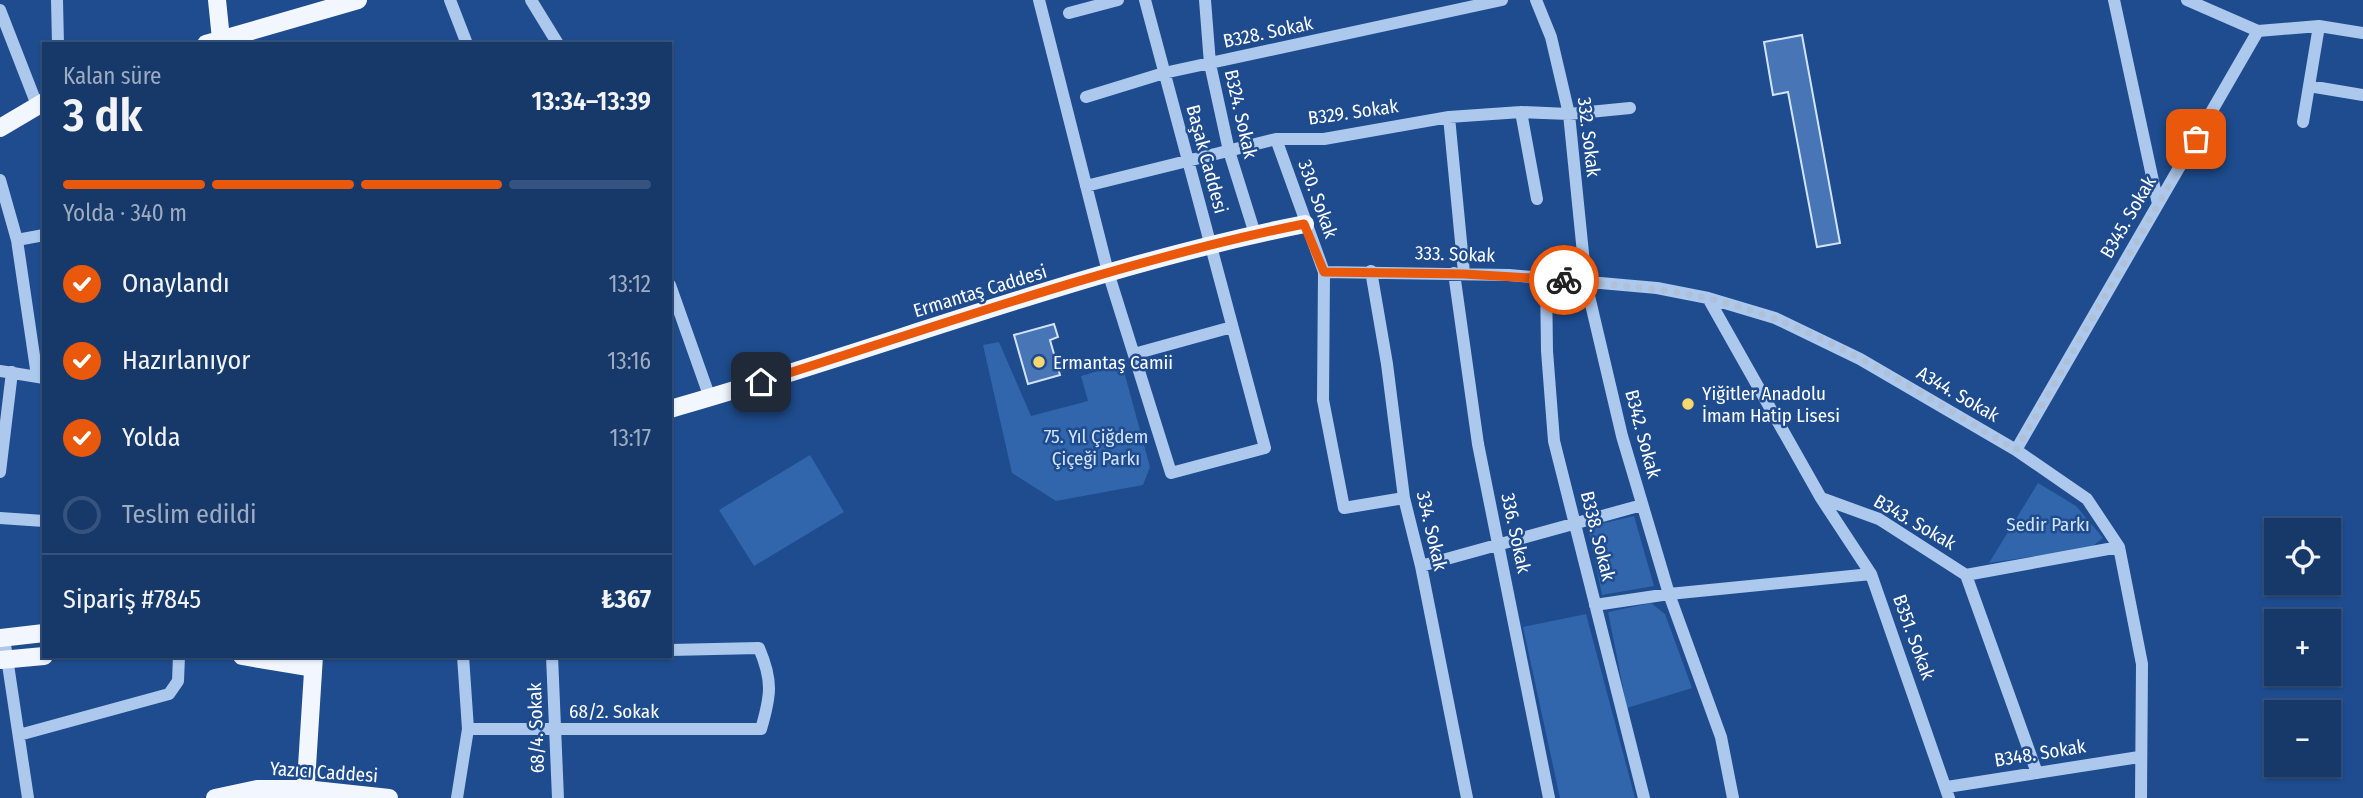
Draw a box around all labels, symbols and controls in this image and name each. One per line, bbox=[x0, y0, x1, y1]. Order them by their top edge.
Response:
street label: B328. Sokak bbox=[1221, 11, 1315, 53]
text: Kalan süre bbox=[63, 62, 161, 90]
street label: B324. Sokak bbox=[1220, 67, 1262, 161]
text: 13:34–13:39 bbox=[532, 86, 651, 117]
text: 3 dk bbox=[63, 88, 142, 143]
street label: B329. Sokak bbox=[1306, 94, 1400, 130]
street label: 332. Sokak bbox=[1573, 96, 1605, 178]
street label: Başak Caddesi bbox=[1181, 102, 1233, 216]
pin bbox=[2166, 109, 2226, 169]
icon: bag bbox=[2177, 120, 2215, 158]
street label: 330. Sokak bbox=[1293, 157, 1343, 241]
street label: B345. Sokak bbox=[2095, 172, 2161, 262]
text: Yolda · 340 m bbox=[63, 199, 187, 227]
street label: 333. Sokak bbox=[1414, 241, 1496, 267]
courier bbox=[1529, 245, 1599, 315]
street label: Ermantaş Caddesi bbox=[910, 260, 1050, 322]
icon: bike bbox=[1545, 261, 1583, 299]
icon: check bbox=[63, 265, 101, 303]
text: Onaylandı bbox=[122, 268, 230, 299]
text: 13:12 bbox=[609, 270, 651, 298]
icon: check bbox=[63, 342, 101, 380]
text: Hazırlanıyor bbox=[122, 345, 250, 376]
text: 13:16 bbox=[607, 347, 651, 375]
place label: Ermantaş Camii bbox=[1053, 351, 1173, 374]
pin bbox=[731, 352, 791, 412]
marker: Ermantaş Camii bbox=[1031, 354, 1047, 370]
street label: A344. Sokak bbox=[1913, 361, 2003, 427]
icon: home bbox=[742, 363, 780, 401]
place label: Yiğitler Anadolu İmam Hatip Lisesi bbox=[1702, 382, 1840, 427]
street label: B342. Sokak bbox=[1620, 387, 1666, 481]
marker: Yiğitler Anadolu İmam Hatip Lisesi bbox=[1680, 396, 1696, 412]
icon: check bbox=[63, 419, 101, 457]
text: Yolda bbox=[122, 422, 181, 453]
text: 13:17 bbox=[609, 424, 651, 452]
park label: 75. Yıl Çiğdem Çiçeği Parkı bbox=[1044, 425, 1148, 470]
street label: 334. Sokak bbox=[1412, 489, 1452, 573]
street label: B338. Sokak bbox=[1576, 489, 1620, 583]
street label: B343. Sokak bbox=[1870, 489, 1960, 555]
street label: 336. Sokak bbox=[1496, 491, 1536, 575]
text: Teslim edildi bbox=[122, 499, 257, 530]
park label: Sedir Parkı bbox=[2006, 513, 2090, 536]
map controls bbox=[2264, 518, 2341, 777]
button: locate bbox=[2264, 518, 2341, 595]
text: Sipariş #7845 bbox=[63, 584, 201, 615]
text: ₺367 bbox=[601, 584, 651, 615]
street label: B351. Sokak bbox=[1888, 591, 1940, 683]
button: + bbox=[2264, 609, 2341, 686]
street label: 68/4. Sokak bbox=[523, 682, 549, 774]
street label: 68/2. Sokak bbox=[569, 700, 659, 723]
button: − bbox=[2264, 700, 2341, 777]
street label: B348. Sokak bbox=[1993, 734, 2087, 772]
street label: Yazıcı Caddesi bbox=[269, 757, 379, 787]

